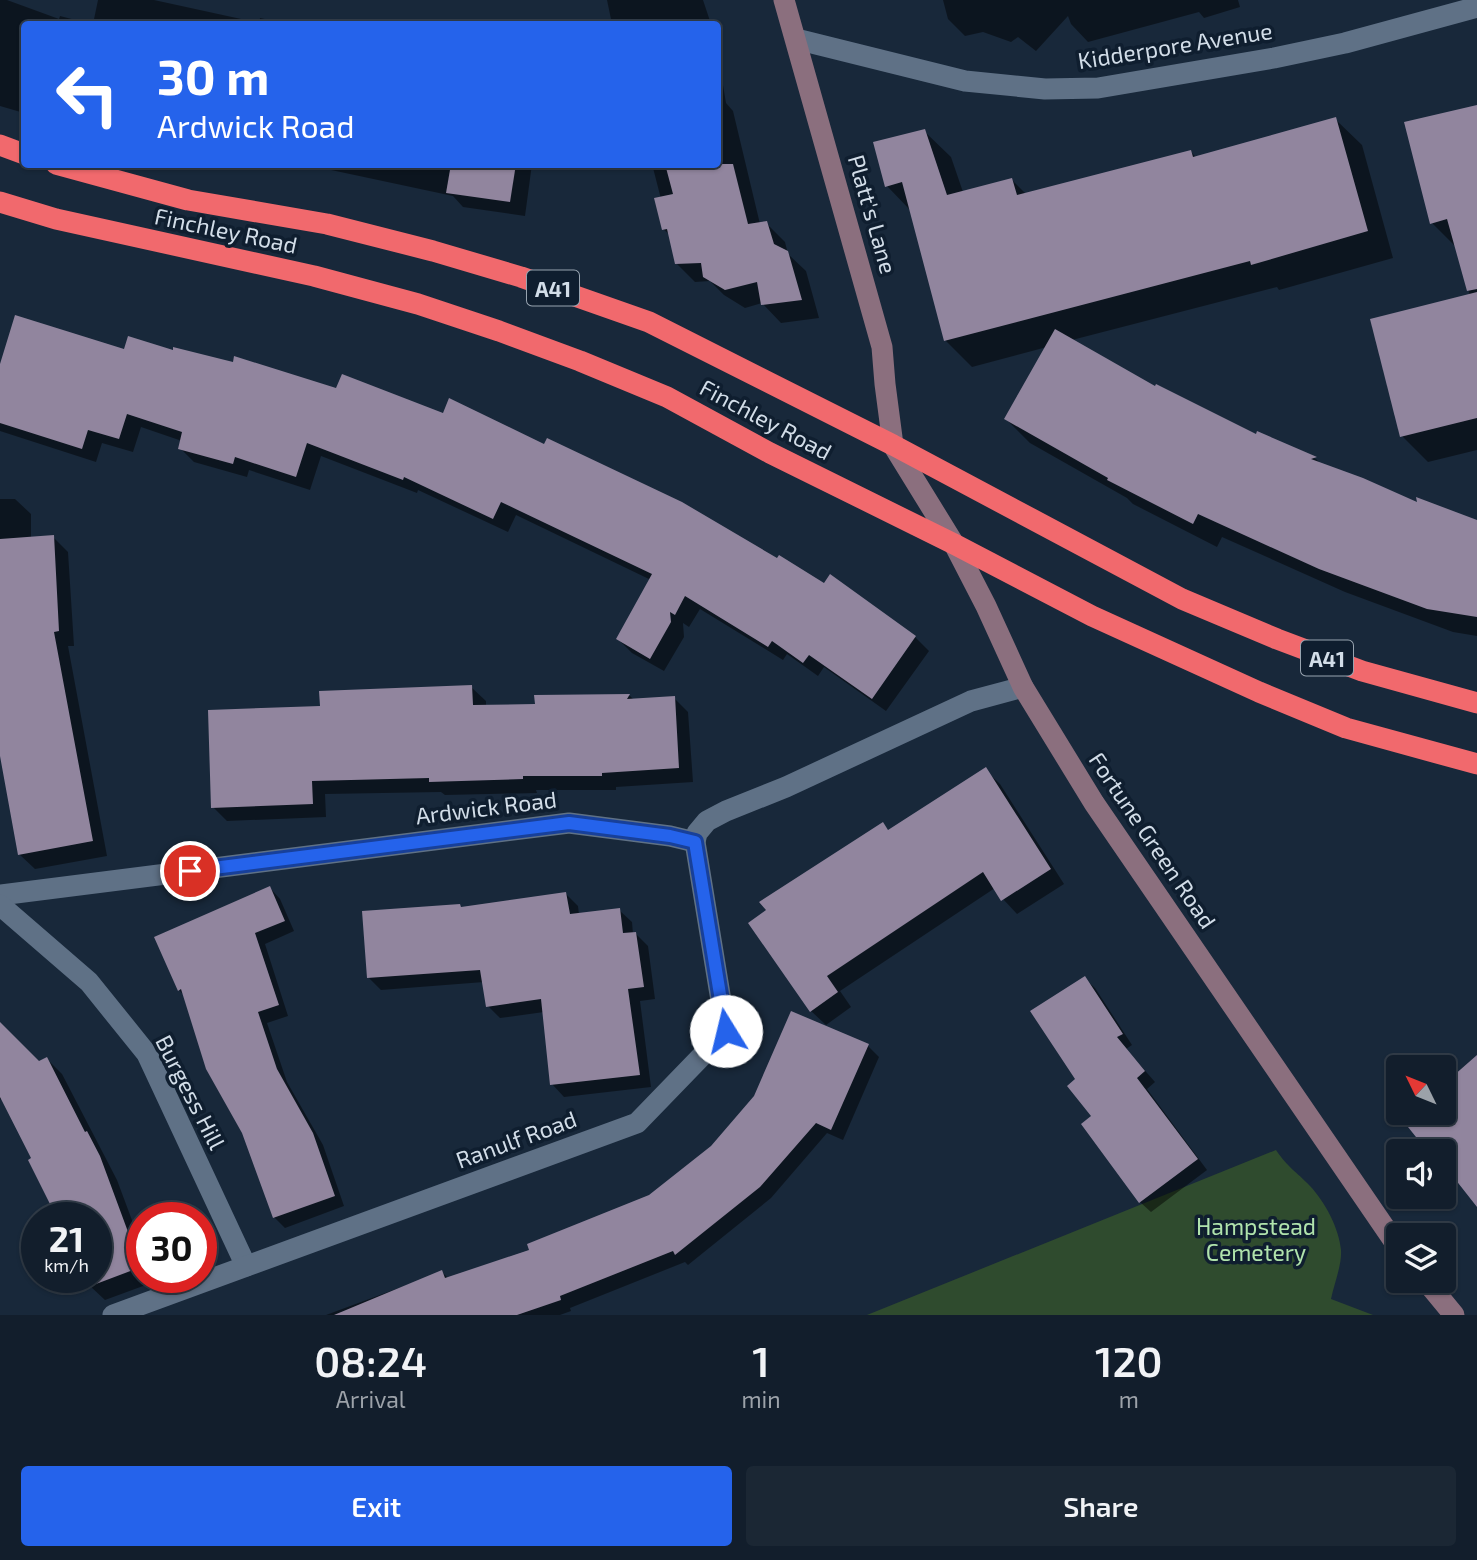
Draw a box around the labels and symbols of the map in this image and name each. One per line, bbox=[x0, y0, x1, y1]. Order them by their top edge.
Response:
street label: Kidderpore Avenue bbox=[1076, 16, 1274, 74]
street label: Platt's Lane bbox=[843, 151, 903, 277]
street label: Finchley Road bbox=[152, 201, 300, 259]
road number: A41 bbox=[527, 270, 579, 306]
street label: Finchley Road bbox=[695, 373, 837, 465]
road number: A41 bbox=[1301, 640, 1353, 676]
street label: Fortune Green Road bbox=[1084, 747, 1222, 933]
street label: Ardwick Road bbox=[414, 784, 558, 830]
pin bbox=[160, 841, 220, 901]
position arrow bbox=[689, 994, 763, 1068]
street label: Burgess Hill bbox=[150, 1030, 232, 1154]
north arrow bbox=[1386, 1055, 1456, 1125]
street label: Ranulf Road bbox=[452, 1104, 580, 1174]
speed limit sign: 30 bbox=[126, 1202, 217, 1293]
park label: Hampstead Cemetery bbox=[1196, 1212, 1316, 1266]

